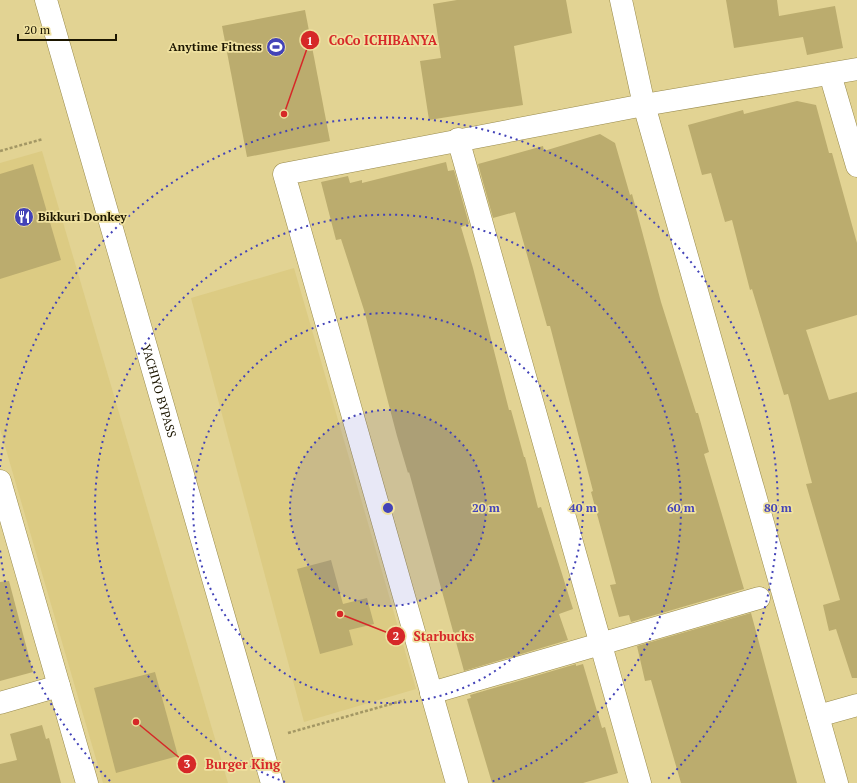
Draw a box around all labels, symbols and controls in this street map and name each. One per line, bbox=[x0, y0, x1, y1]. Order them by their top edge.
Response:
scale bar bbox=[18, 16, 116, 42]
text: 20 m bbox=[24, 22, 51, 37]
callout: CoCo ICHIBANYA bbox=[300, 28, 445, 53]
text: CoCo ICHIBANYA bbox=[329, 31, 438, 49]
text: 1 bbox=[307, 33, 313, 48]
sports icon: Anytime Fitness bbox=[265, 36, 287, 58]
place label: Anytime Fitness bbox=[169, 39, 263, 54]
restaurant icon: Bikkuri Donkey bbox=[13, 206, 35, 228]
place label: Bikkuri Donkey bbox=[38, 209, 127, 224]
street label: YACHIYO BYPASS bbox=[139, 342, 180, 439]
text: 20 m bbox=[472, 500, 500, 515]
text: 40 m bbox=[569, 500, 597, 515]
text: 60 m bbox=[667, 500, 695, 515]
text: 80 m bbox=[764, 500, 792, 515]
centre of rings bbox=[381, 501, 395, 515]
callout: Starbucks bbox=[386, 624, 483, 649]
text: Starbucks bbox=[414, 627, 475, 645]
text: 2 bbox=[393, 628, 400, 643]
callout: Burger King bbox=[177, 752, 288, 777]
text: Burger King bbox=[206, 755, 281, 773]
text: 3 bbox=[184, 756, 191, 771]

